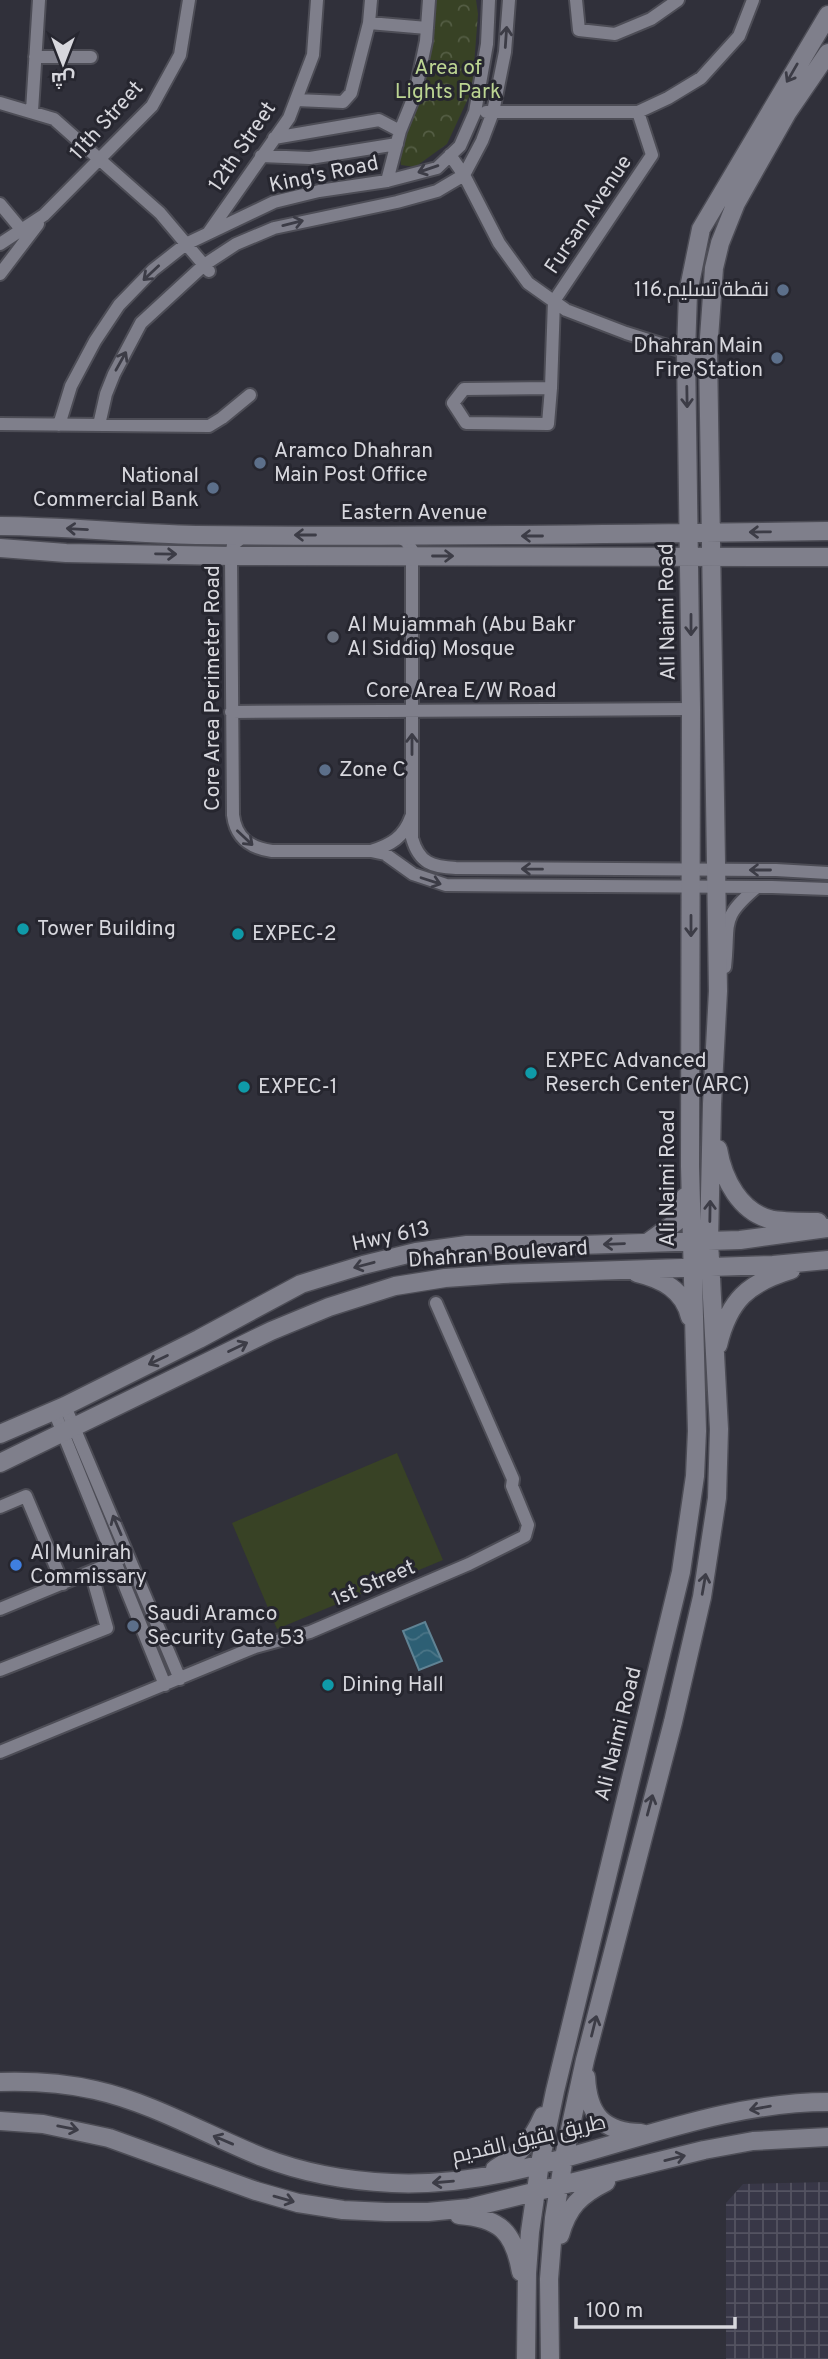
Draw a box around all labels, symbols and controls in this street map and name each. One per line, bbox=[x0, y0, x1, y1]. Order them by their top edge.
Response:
one-way arrow bbox=[500, 26, 513, 49]
north arrow bbox=[28, 28, 98, 98]
park label: Area of Lights Park bbox=[395, 55, 501, 106]
one-way arrow bbox=[785, 63, 799, 83]
text: ش bbox=[51, 66, 75, 90]
street label: 11th Street bbox=[64, 76, 150, 166]
street label: 12th Street bbox=[203, 97, 283, 197]
street label: King's Road bbox=[267, 150, 381, 200]
street label: Fursan Avenue bbox=[539, 150, 639, 280]
one-way arrow bbox=[418, 164, 440, 176]
one-way arrow bbox=[281, 216, 304, 230]
one-way arrow bbox=[143, 265, 160, 282]
place label: نقطة تسليم.116 bbox=[634, 277, 769, 304]
marker: نقطة تسليم.116 bbox=[775, 282, 791, 298]
place label: Dhahran Main Fire Station bbox=[633, 333, 763, 384]
marker: Dhahran Main Fire Station bbox=[769, 350, 785, 366]
one-way arrow bbox=[114, 352, 128, 372]
one-way arrow bbox=[680, 386, 694, 409]
place label: Aramco Dhahran Main Post Office bbox=[274, 438, 433, 489]
marker: Aramco Dhahran Main Post Office bbox=[252, 455, 268, 471]
place label: National Commercial Bank bbox=[33, 463, 199, 514]
marker: National Commercial Bank bbox=[205, 480, 221, 496]
street label: Eastern Avenue bbox=[341, 500, 487, 527]
one-way arrow bbox=[67, 522, 89, 535]
one-way arrow bbox=[749, 526, 772, 539]
one-way arrow bbox=[294, 529, 317, 542]
one-way arrow bbox=[521, 529, 544, 543]
street label: Ali Naimi Road bbox=[653, 543, 683, 681]
one-way arrow bbox=[154, 547, 177, 561]
one-way arrow bbox=[431, 549, 454, 563]
street label: Core Area Perimeter Road bbox=[200, 565, 227, 811]
place label: Al Mujammah (Abu Bakr Al Siddiq) Mosque bbox=[347, 612, 576, 663]
one-way arrow bbox=[684, 613, 698, 636]
marker: Al Mujammah (Abu Bakr Al Siddiq) Mosque bbox=[325, 629, 341, 645]
street label: Core Area E/W Road bbox=[366, 678, 556, 705]
one-way arrow bbox=[405, 732, 419, 755]
place label: Zone C bbox=[339, 757, 406, 784]
marker: Zone C bbox=[317, 762, 333, 778]
one-way arrow bbox=[235, 829, 253, 846]
one-way arrow bbox=[521, 862, 544, 876]
one-way arrow bbox=[749, 863, 772, 877]
one-way arrow bbox=[420, 875, 442, 888]
one-way arrow bbox=[684, 914, 698, 937]
place label: Tower Building bbox=[37, 916, 176, 943]
marker: Tower Building bbox=[15, 921, 31, 937]
place label: EXPEC-2 bbox=[252, 921, 337, 948]
marker: EXPEC-2 bbox=[230, 926, 246, 942]
place label: EXPEC Advanced Reserch Center (ARC) bbox=[545, 1048, 750, 1099]
marker: EXPEC Advanced Reserch Center (ARC) bbox=[523, 1065, 539, 1081]
place label: EXPEC-1 bbox=[258, 1074, 338, 1101]
marker: EXPEC-1 bbox=[236, 1079, 252, 1095]
street label: Ali Naimi Road bbox=[655, 1109, 682, 1247]
one-way arrow bbox=[703, 1200, 717, 1223]
street label: Hwy 613 bbox=[350, 1216, 432, 1258]
street label: Dhahran Boulevard bbox=[407, 1235, 589, 1275]
one-way arrow bbox=[602, 1237, 625, 1251]
one-way arrow bbox=[353, 1259, 376, 1272]
one-way arrow bbox=[227, 1340, 247, 1354]
one-way arrow bbox=[148, 1353, 169, 1367]
one-way arrow bbox=[110, 1515, 123, 1536]
place label: Al Munirah Commissary bbox=[30, 1540, 147, 1591]
street label: 1st Street bbox=[328, 1554, 420, 1614]
marker: Al Munirah Commissary bbox=[8, 1557, 24, 1573]
one-way arrow bbox=[698, 1573, 711, 1596]
place label: Saudi Aramco Security Gate 53 bbox=[147, 1601, 305, 1652]
marker: Saudi Aramco Security Gate 53 bbox=[125, 1618, 141, 1634]
street label: Ali Naimi Road bbox=[589, 1664, 649, 1804]
place label: Dining Hall bbox=[342, 1672, 444, 1699]
marker: Dining Hall bbox=[320, 1677, 336, 1693]
one-way arrow bbox=[645, 1794, 658, 1816]
one-way arrow bbox=[588, 2015, 601, 2038]
one-way arrow bbox=[749, 2102, 772, 2115]
street label: طريق بقيق القديم bbox=[449, 2109, 609, 2171]
one-way arrow bbox=[56, 2122, 79, 2135]
one-way arrow bbox=[213, 2132, 234, 2145]
one-way arrow bbox=[663, 2151, 686, 2164]
one-way arrow bbox=[433, 2176, 455, 2189]
one-way arrow bbox=[273, 2193, 295, 2206]
scale bar bbox=[576, 2286, 735, 2330]
text: 100 m bbox=[586, 2298, 643, 2325]

